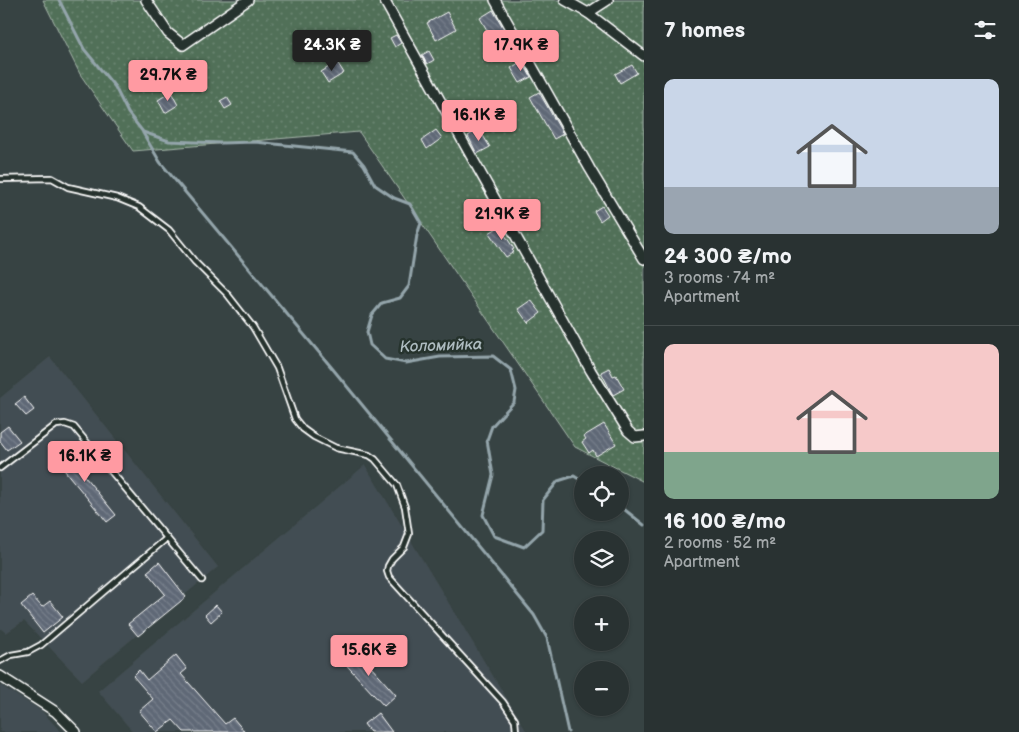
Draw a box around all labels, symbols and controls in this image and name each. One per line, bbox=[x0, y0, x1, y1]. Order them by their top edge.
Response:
icon: filters bbox=[971, 16, 999, 44]
text: 7 homes bbox=[664, 18, 745, 43]
pin: 24.3K ₴ bbox=[286, 30, 378, 72]
pin: 17.9K ₴ bbox=[475, 30, 567, 72]
text: 24.3K ₴ bbox=[303, 36, 361, 55]
text: 17.9K ₴ bbox=[494, 36, 548, 55]
pin: 29.7K ₴ bbox=[122, 59, 214, 102]
text: 29.7K ₴ bbox=[139, 66, 197, 85]
pin: 16.1K ₴ bbox=[433, 100, 525, 142]
text: 16.1K ₴ bbox=[453, 106, 505, 125]
icon: home bbox=[787, 111, 877, 201]
pin: 21.9K ₴ bbox=[456, 198, 548, 241]
text: 21.9K ₴ bbox=[475, 205, 529, 224]
text: 24 300 ₴/mo bbox=[664, 244, 792, 269]
text: 3 rooms · 74 m² bbox=[664, 269, 775, 288]
text: Apartment bbox=[664, 288, 740, 307]
water label: Коломийка bbox=[399, 335, 483, 357]
icon: home bbox=[787, 377, 877, 467]
pin: 16.1K ₴ bbox=[39, 440, 131, 483]
text: 16.1K ₴ bbox=[59, 447, 111, 466]
map controls bbox=[574, 466, 629, 716]
button: locate bbox=[574, 466, 629, 521]
text: 16 100 ₴/mo bbox=[664, 509, 786, 534]
button: layers bbox=[574, 531, 629, 586]
text: 2 rooms · 52 m² bbox=[664, 534, 776, 553]
text: Apartment bbox=[664, 553, 740, 572]
button: + bbox=[574, 596, 629, 651]
pin: 15.6K ₴ bbox=[323, 634, 415, 677]
text: 15.6K ₴ bbox=[341, 641, 397, 660]
button: − bbox=[574, 661, 629, 716]

